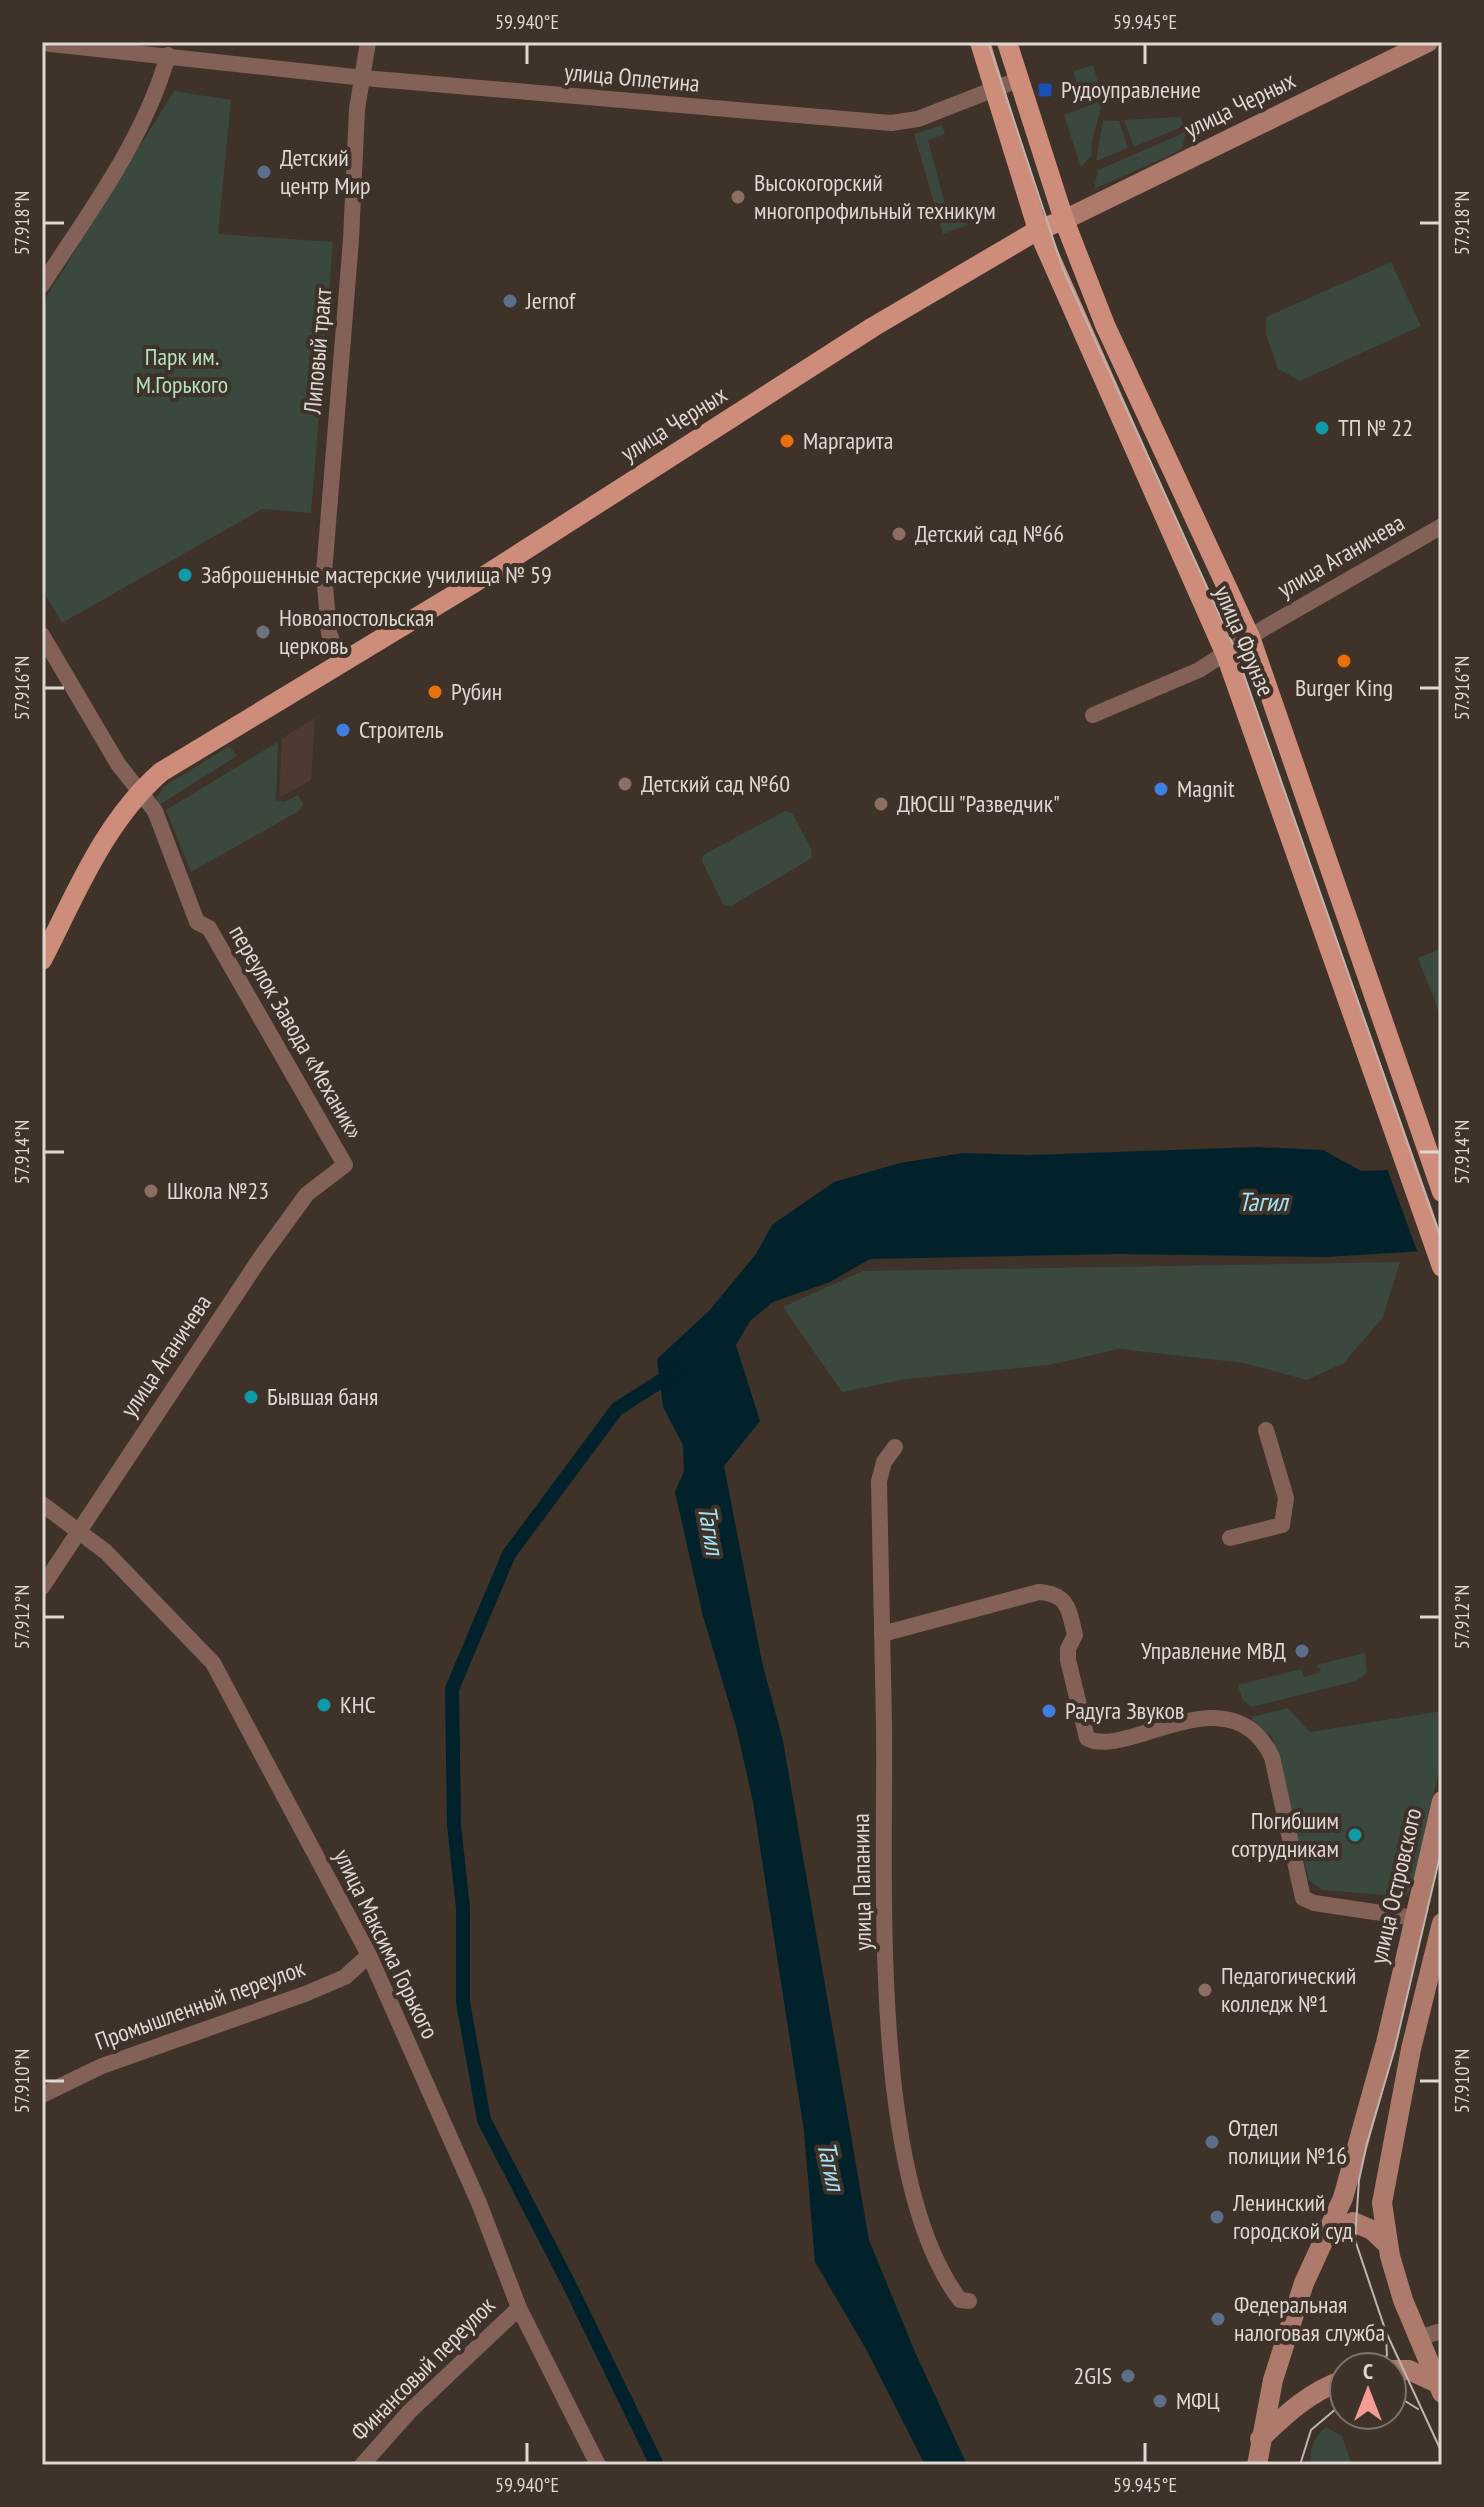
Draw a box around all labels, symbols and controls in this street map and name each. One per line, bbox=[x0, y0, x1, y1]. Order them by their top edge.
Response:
text: 59.940°E bbox=[495, 9, 559, 35]
text: 59.945°E bbox=[1113, 9, 1177, 35]
street label: улица Оплетина bbox=[563, 56, 701, 99]
street label: улица Черных bbox=[1179, 64, 1300, 145]
place label: Рудоуправление bbox=[1061, 74, 1201, 105]
marker: Рудоуправление bbox=[1036, 81, 1054, 99]
place label: Детский центр Мир bbox=[280, 142, 370, 201]
marker: Детский центр Мир bbox=[255, 163, 273, 181]
place label: Высокогорский многопрофильный техникум bbox=[754, 167, 996, 226]
marker: Высокогорский многопрофильный техникум bbox=[729, 188, 747, 206]
text: 57.918°N bbox=[9, 191, 35, 255]
text: 57.918°N bbox=[1449, 191, 1475, 255]
place label: Jernof bbox=[525, 285, 576, 316]
street label: Липовый тракт bbox=[296, 286, 338, 416]
marker: Jernof bbox=[501, 292, 519, 310]
park label: Парк им. М.Горького bbox=[136, 341, 228, 400]
street label: улица Черных bbox=[615, 379, 733, 468]
place label: ТП № 22 bbox=[1338, 412, 1413, 443]
marker: ТП № 22 bbox=[1313, 419, 1331, 437]
place label: Маргарита bbox=[803, 425, 893, 456]
marker: Маргарита bbox=[778, 432, 796, 450]
street label: улица Аганичева bbox=[1272, 507, 1410, 604]
place label: Детский сад №66 bbox=[915, 518, 1064, 549]
marker: Детский сад №66 bbox=[890, 525, 908, 543]
place label: Заброшенные мастерские училища № 59 bbox=[201, 559, 552, 590]
marker: Заброшенные мастерские училища № 59 bbox=[176, 566, 194, 584]
street label: улица Фрунзе bbox=[1207, 581, 1282, 701]
place label: Новоапостольская церковь bbox=[279, 602, 434, 661]
marker: Новоапостольская церковь bbox=[254, 623, 272, 641]
marker: Burger King bbox=[1335, 652, 1353, 670]
text: 57.916°N bbox=[9, 656, 35, 720]
text: 57.916°N bbox=[1449, 656, 1475, 720]
place label: Burger King bbox=[1295, 672, 1393, 703]
place label: Рубин bbox=[451, 676, 502, 707]
marker: Рубин bbox=[426, 683, 444, 701]
place label: Строитель bbox=[359, 714, 444, 745]
marker: Строитель bbox=[334, 721, 352, 739]
place label: Детский сад №60 bbox=[641, 768, 790, 799]
place label: Magnit bbox=[1177, 773, 1235, 804]
marker: Детский сад №60 bbox=[616, 775, 634, 793]
marker: Magnit bbox=[1152, 780, 1170, 798]
place label: ДЮСШ "Разведчик" bbox=[897, 788, 1060, 819]
marker: ДЮСШ "Разведчик" bbox=[872, 795, 890, 813]
street label: переулок Завода «Механик» bbox=[223, 919, 370, 1144]
text: 57.914°N bbox=[9, 1120, 35, 1184]
text: 57.914°N bbox=[1449, 1120, 1475, 1184]
place label: Школа №23 bbox=[167, 1175, 269, 1206]
marker: Школа №23 bbox=[142, 1182, 160, 1200]
water label: Тагил bbox=[1238, 1185, 1290, 1218]
street label: улица Аганичева bbox=[113, 1288, 218, 1423]
place label: Бывшая баня bbox=[267, 1381, 378, 1412]
marker: Бывшая баня bbox=[242, 1388, 260, 1406]
water label: Тагил bbox=[691, 1503, 732, 1559]
text: 57.912°N bbox=[9, 1585, 35, 1649]
text: 57.912°N bbox=[1449, 1585, 1475, 1649]
place label: Управление МВД bbox=[1141, 1635, 1286, 1666]
marker: Управление МВД bbox=[1293, 1642, 1311, 1660]
place label: КНС bbox=[340, 1689, 376, 1720]
place label: Радуга Звуков bbox=[1065, 1695, 1184, 1726]
marker: КНС bbox=[315, 1696, 333, 1714]
marker: Радуга Звуков bbox=[1040, 1702, 1058, 1720]
place label: Погибшим сотрудникам bbox=[1231, 1805, 1339, 1864]
street label: улица Островского bbox=[1363, 1805, 1429, 1967]
street label: улица Папанина bbox=[845, 1813, 878, 1951]
marker: Погибшим сотрудникам bbox=[1346, 1826, 1364, 1844]
street label: улица Максима Горького bbox=[327, 1844, 446, 2044]
street label: Промышленный переулок bbox=[91, 1952, 309, 2057]
place label: Педагогический колледж №1 bbox=[1221, 1960, 1356, 2019]
marker: Педагогический колледж №1 bbox=[1196, 1981, 1214, 1999]
text: 57.910°N bbox=[9, 2049, 35, 2113]
text: 57.910°N bbox=[1449, 2049, 1475, 2113]
place label: Отдел полиции №16 bbox=[1228, 2112, 1347, 2171]
marker: Отдел полиции №16 bbox=[1203, 2133, 1221, 2151]
water label: Тагил bbox=[810, 2138, 853, 2196]
place label: Ленинский городской суд bbox=[1232, 2187, 1353, 2246]
marker: Ленинский городской суд bbox=[1208, 2208, 1226, 2226]
place label: Федеральная налоговая служба bbox=[1234, 2289, 1385, 2348]
street label: Финансовый переулок bbox=[344, 2290, 502, 2447]
marker: Федеральная налоговая служба bbox=[1209, 2310, 1227, 2328]
north arrow bbox=[1328, 2351, 1408, 2431]
text: С bbox=[1363, 2357, 1373, 2385]
place label: 2GIS bbox=[1074, 2360, 1112, 2391]
marker: 2GIS bbox=[1119, 2367, 1137, 2385]
place label: МФЦ bbox=[1176, 2385, 1220, 2416]
marker: МФЦ bbox=[1151, 2392, 1169, 2410]
text: 59.940°E bbox=[495, 2472, 559, 2498]
text: 59.945°E bbox=[1113, 2472, 1177, 2498]

